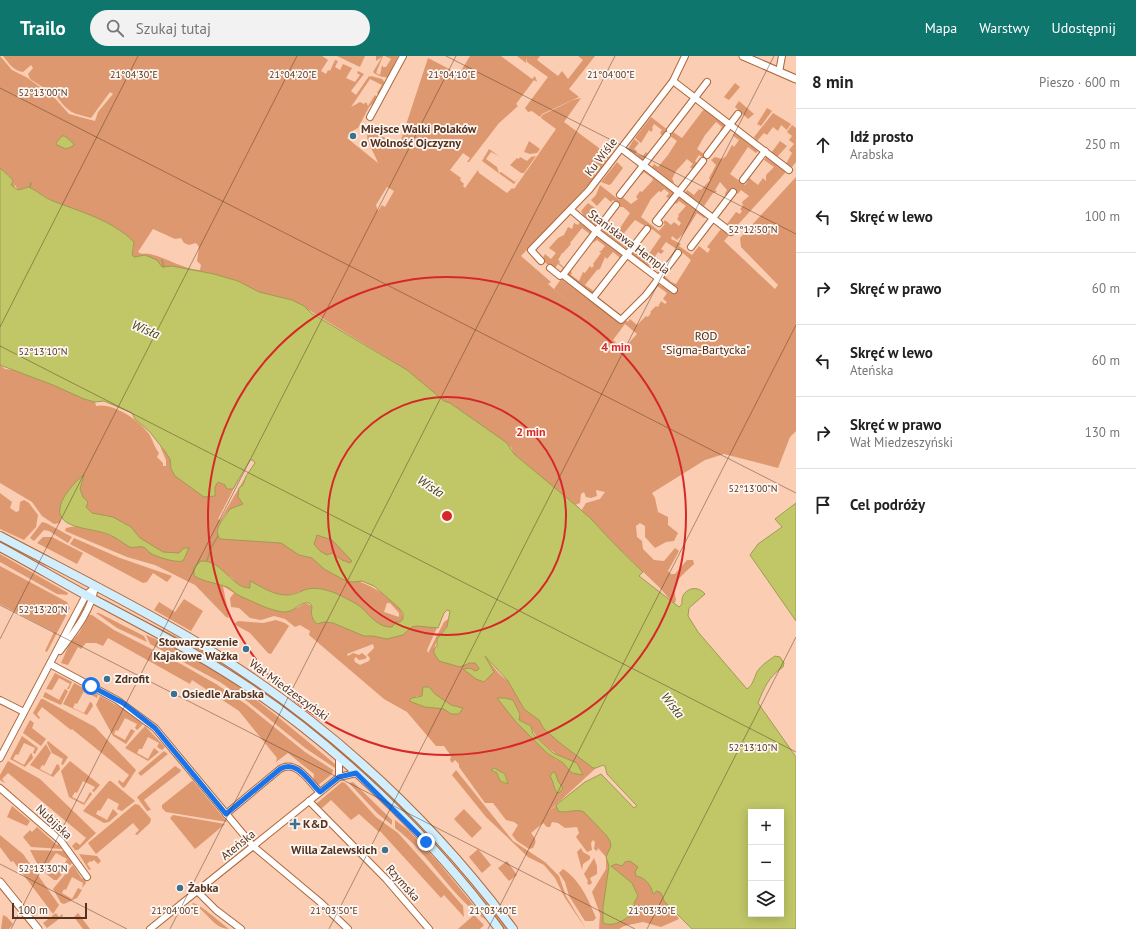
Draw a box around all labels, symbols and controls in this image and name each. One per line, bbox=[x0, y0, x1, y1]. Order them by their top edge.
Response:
search box bbox=[90, 10, 370, 46]
text: Trailo bbox=[20, 16, 66, 40]
icon: search bbox=[104, 17, 126, 39]
text: Szukaj tutaj bbox=[136, 19, 211, 38]
text: Mapa bbox=[925, 19, 957, 37]
text: Warstwy bbox=[979, 19, 1030, 37]
text: Udostępnij bbox=[1052, 19, 1116, 37]
text: 21°04'30"E bbox=[110, 68, 158, 81]
text: 21°04'20"E bbox=[269, 68, 317, 81]
text: 21°04'10"E bbox=[428, 68, 476, 81]
text: 21°04'00"E bbox=[587, 68, 635, 81]
text: 8 min bbox=[812, 71, 853, 93]
text: Pieszo · 600 m bbox=[1039, 74, 1120, 91]
text: 52°13'00"N bbox=[18, 86, 68, 99]
place label: Miejsce Walki Polaków o Wolność Ojczyzny bbox=[361, 121, 477, 150]
text: Idź prosto bbox=[850, 127, 914, 146]
marker: Miejsce Walki Polaków o Wolność Ojczyzny bbox=[348, 131, 358, 141]
icon: ahead bbox=[812, 134, 834, 156]
street label: Ku Wiśle bbox=[581, 135, 620, 179]
text: 250 m bbox=[1085, 136, 1120, 153]
text: Arabska bbox=[850, 146, 894, 163]
street label: Stanisława Hempla bbox=[585, 206, 673, 277]
icon: left bbox=[812, 206, 834, 228]
text: Skręć w lewo bbox=[850, 207, 933, 226]
text: 100 m bbox=[1085, 208, 1120, 225]
text: 52°12'50"N bbox=[728, 223, 778, 236]
icon: right bbox=[812, 278, 834, 300]
text: Skręć w prawo bbox=[850, 279, 942, 298]
text: 60 m bbox=[1092, 280, 1120, 297]
water label: Wisła bbox=[129, 316, 163, 343]
park label: ROD "Sigma-Bartycka" bbox=[662, 328, 750, 357]
text: 4 min bbox=[601, 339, 631, 354]
text: Skręć w lewo bbox=[850, 343, 933, 362]
text: 52°13'10"N bbox=[18, 345, 68, 358]
icon: left bbox=[812, 350, 834, 372]
text: 60 m bbox=[1092, 352, 1120, 369]
text: Ateńska bbox=[850, 362, 894, 379]
text: Skręć w prawo bbox=[850, 415, 942, 434]
icon: right bbox=[812, 422, 834, 444]
text: 2 min bbox=[516, 424, 546, 439]
text: 130 m bbox=[1085, 424, 1120, 441]
text: Wał Miedzeszyński bbox=[850, 434, 953, 451]
water label: Wisła bbox=[414, 471, 448, 502]
text: 52°13'00"N bbox=[728, 482, 778, 495]
icon: arrive bbox=[812, 494, 834, 516]
text: Cel podróży bbox=[850, 495, 925, 514]
centre of rings bbox=[440, 509, 454, 523]
text: 52°13'20"N bbox=[18, 603, 68, 616]
place label: Stowarzyszenie Kajakowe Ważka bbox=[153, 634, 238, 663]
marker: Stowarzyszenie Kajakowe Ważka bbox=[241, 644, 251, 654]
street label: Wał Miedzeszyński bbox=[246, 656, 332, 724]
place label: Zdrofit bbox=[115, 671, 150, 686]
marker: Zdrofit bbox=[102, 674, 112, 684]
route start bbox=[82, 677, 100, 695]
place label: Osiedle Arabska bbox=[182, 686, 264, 701]
marker: Osiedle Arabska bbox=[169, 689, 179, 699]
water label: Wisła bbox=[657, 689, 689, 722]
text: 52°13'10"N bbox=[728, 741, 778, 754]
street label: Nubijska bbox=[33, 801, 76, 842]
map controls bbox=[748, 809, 784, 917]
button: + bbox=[748, 809, 784, 845]
place label: K&D bbox=[303, 816, 328, 831]
marker: K&D bbox=[290, 819, 300, 829]
street label: Ateńska bbox=[217, 826, 258, 863]
route end bbox=[417, 833, 435, 851]
place label: Willa Zalewskich bbox=[291, 842, 377, 857]
marker: Willa Zalewskich bbox=[380, 845, 390, 855]
button: − bbox=[748, 845, 784, 881]
street label: Rzymska bbox=[383, 861, 424, 904]
text: 52°13'30"N bbox=[18, 862, 68, 875]
place label: Żabka bbox=[188, 880, 219, 895]
button: layers bbox=[748, 881, 784, 917]
marker: Żabka bbox=[175, 883, 185, 893]
scale bar bbox=[12, 901, 87, 920]
text: 100 m bbox=[18, 903, 48, 917]
text: 21°04'00"E bbox=[151, 904, 199, 917]
text: 21°03'50"E bbox=[310, 904, 358, 917]
text: 21°03'40"E bbox=[469, 904, 517, 917]
text: 21°03'30"E bbox=[628, 904, 676, 917]

